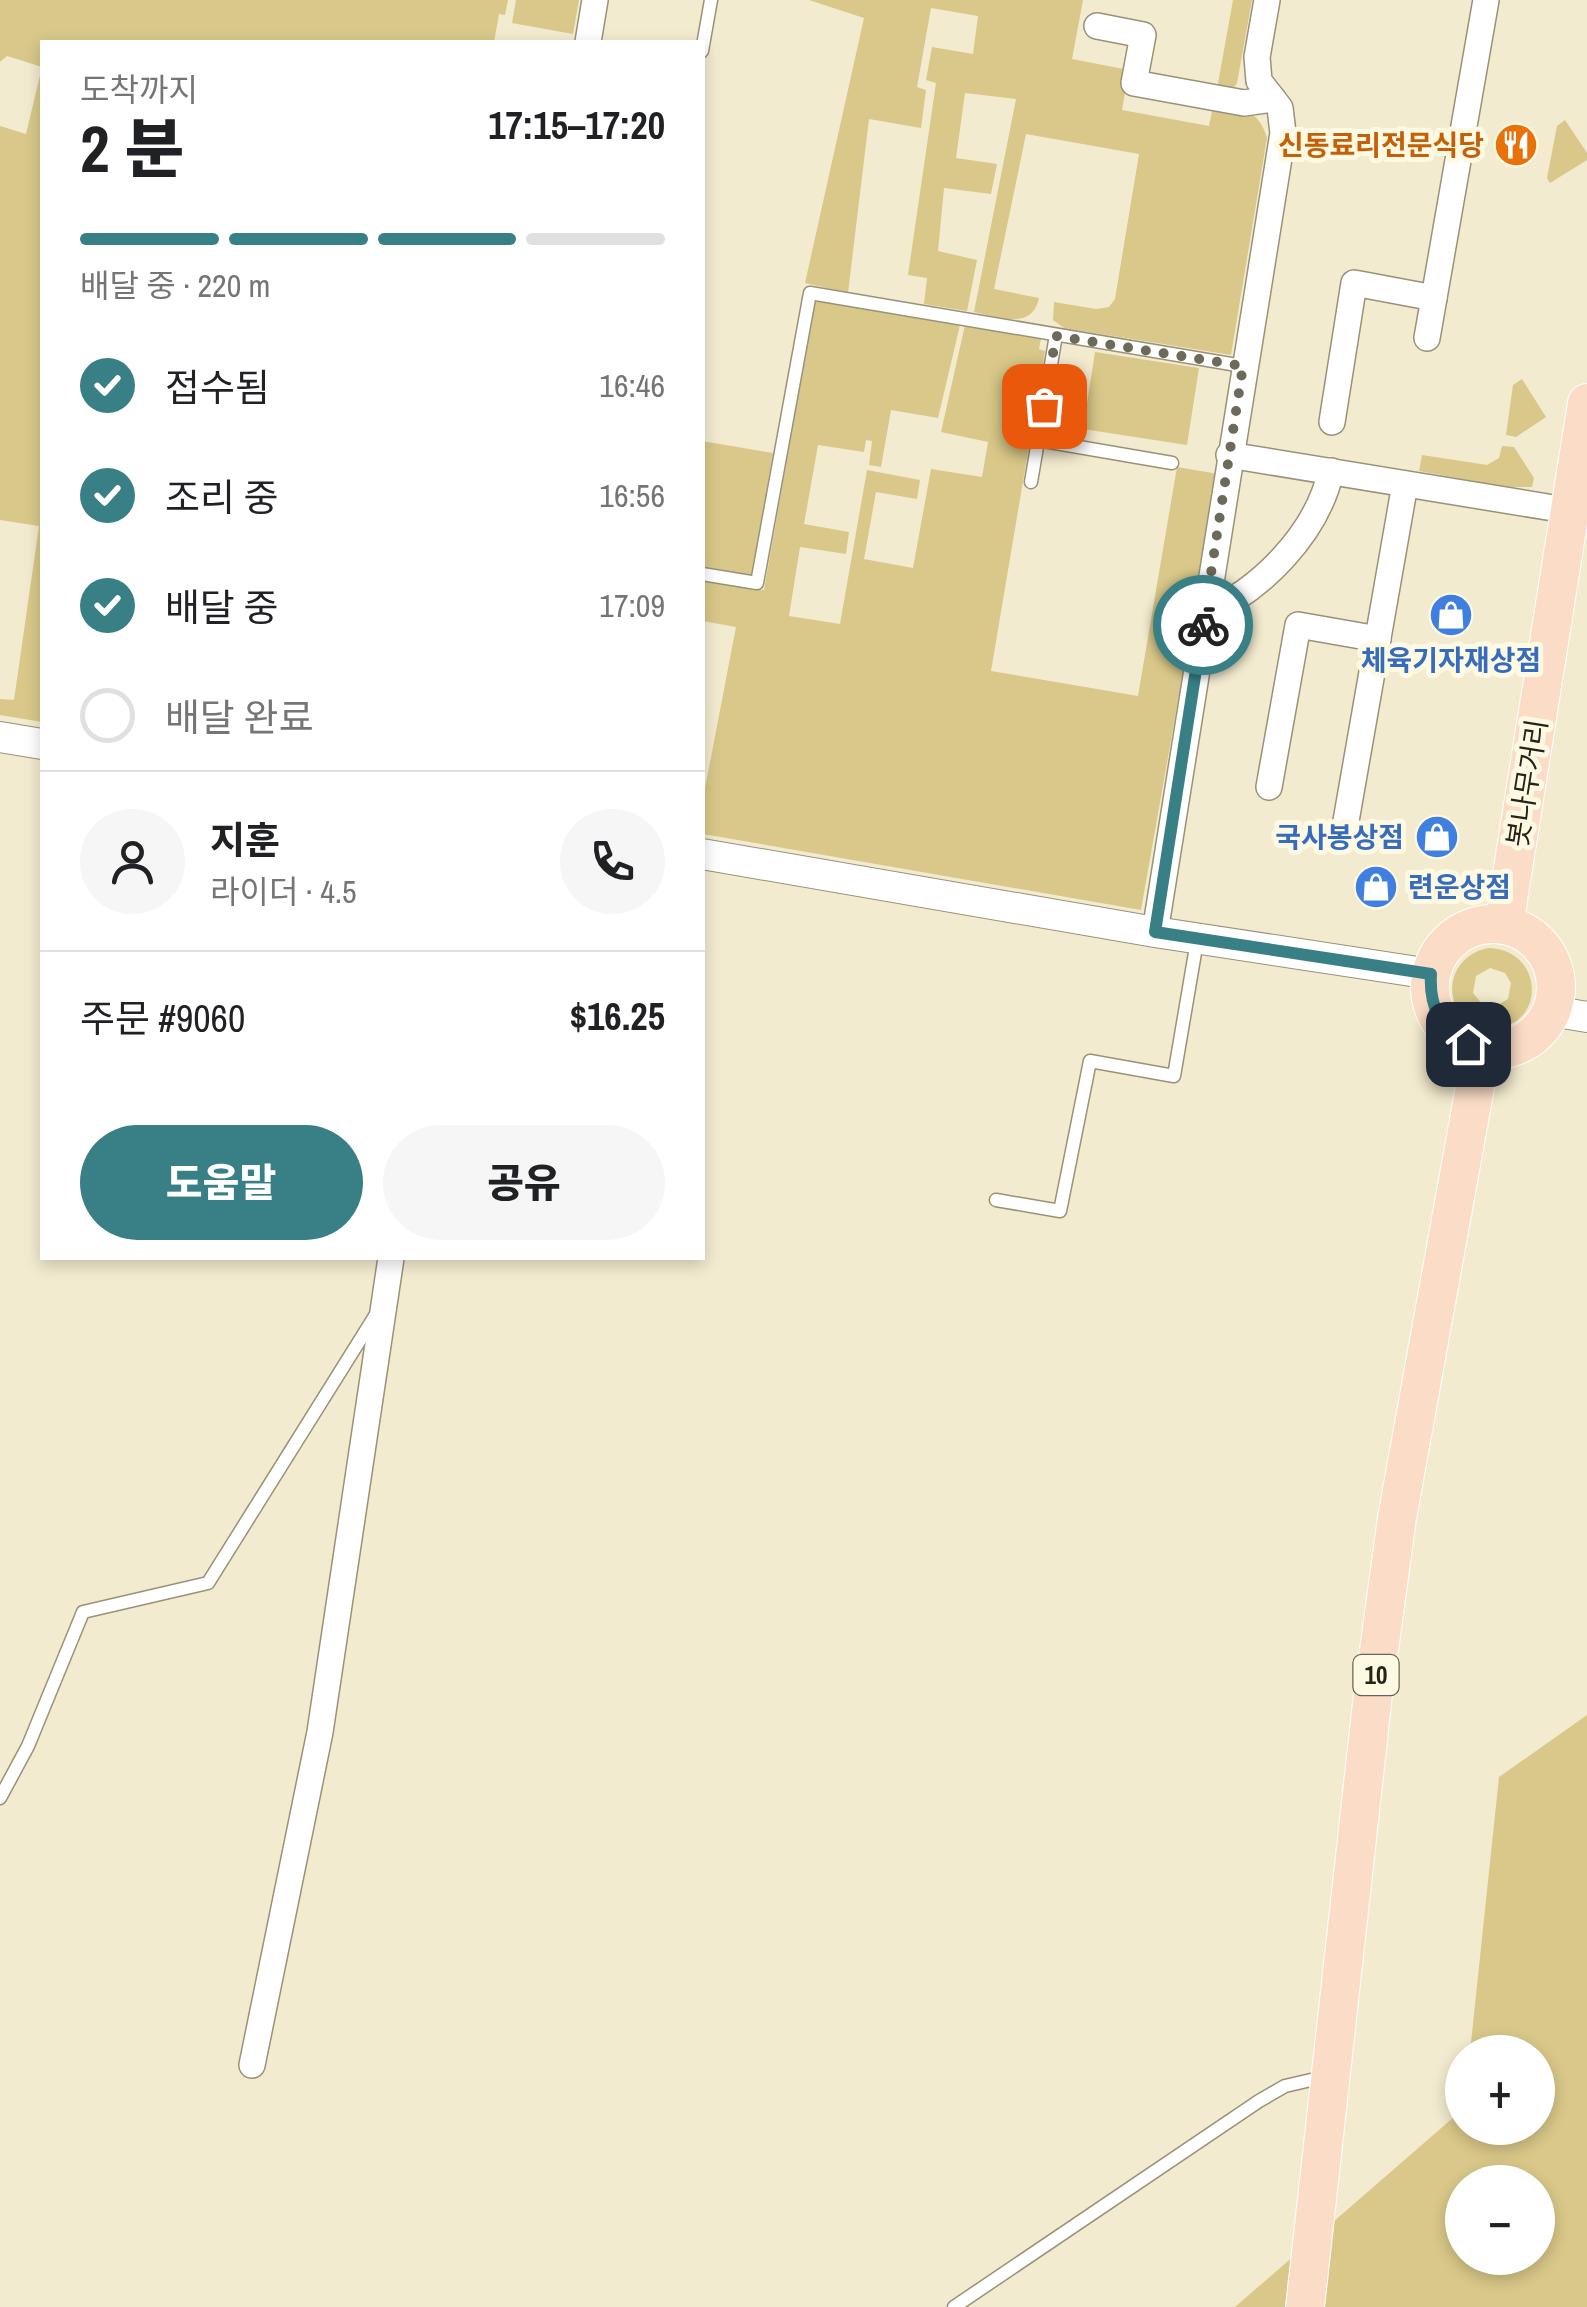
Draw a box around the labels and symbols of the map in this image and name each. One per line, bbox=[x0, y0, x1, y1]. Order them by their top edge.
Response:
restaurant icon: 신동료리전문식당 bbox=[1493, 122, 1539, 168]
place label: 신동료리전문식당 bbox=[1278, 126, 1484, 164]
pin bbox=[1002, 364, 1087, 449]
courier bbox=[1153, 575, 1253, 675]
shop icon: 체육기자재상점 bbox=[1428, 592, 1474, 638]
place label: 체육기자재상점 bbox=[1361, 641, 1541, 679]
street label: 봇나무거리 bbox=[1498, 716, 1556, 850]
shop icon: 국사봉상점 bbox=[1414, 814, 1460, 860]
place label: 국사봉상점 bbox=[1275, 818, 1404, 856]
shop icon: 련운상점 bbox=[1353, 864, 1399, 910]
place label: 련운상점 bbox=[1408, 868, 1511, 906]
pin bbox=[1426, 1002, 1511, 1087]
road number: 10 bbox=[1354, 1655, 1398, 1695]

